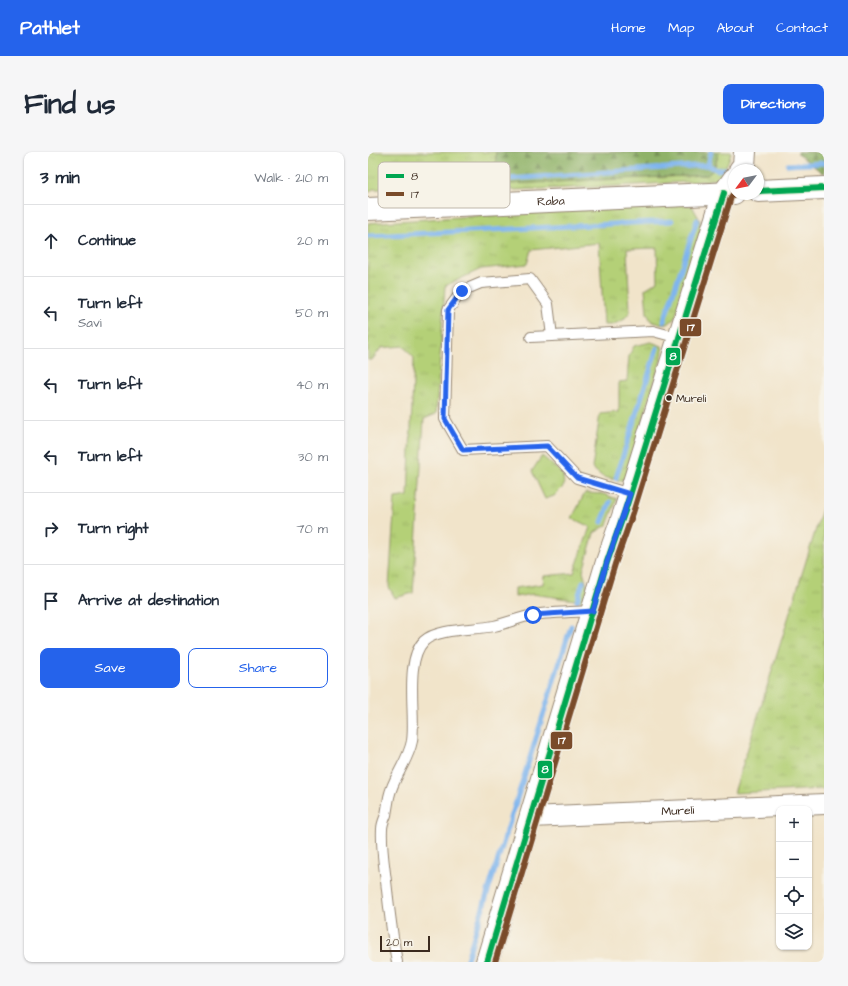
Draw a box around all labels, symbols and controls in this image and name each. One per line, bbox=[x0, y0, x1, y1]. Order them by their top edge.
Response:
text: Pathlet bbox=[20, 15, 80, 42]
text: Home bbox=[611, 18, 646, 38]
text: Map bbox=[668, 18, 694, 38]
text: About bbox=[716, 18, 754, 38]
text: Contact bbox=[776, 18, 828, 38]
button: Directions bbox=[723, 84, 824, 124]
text: Find us bbox=[24, 85, 115, 124]
legend bbox=[378, 162, 510, 208]
north arrow bbox=[728, 164, 764, 200]
text: 3 min bbox=[40, 166, 80, 190]
text: Walk · 210 m bbox=[254, 169, 328, 187]
text: 8 bbox=[411, 169, 418, 184]
text: 17 bbox=[411, 187, 419, 202]
street label: Raba bbox=[537, 192, 565, 211]
icon: ahead bbox=[40, 230, 62, 252]
text: Continue bbox=[78, 230, 136, 251]
text: 20 m bbox=[297, 232, 328, 250]
route end bbox=[453, 282, 471, 300]
text: Turn left bbox=[78, 293, 142, 314]
icon: left bbox=[40, 302, 62, 324]
text: 50 m bbox=[295, 304, 328, 322]
text: Savi bbox=[78, 314, 102, 332]
line badge: 17 bbox=[679, 318, 702, 337]
text: 17 bbox=[687, 320, 695, 335]
line badge: 8 bbox=[665, 347, 681, 366]
text: 8 bbox=[669, 349, 677, 364]
icon: left bbox=[40, 374, 62, 396]
text: Turn left bbox=[78, 374, 142, 395]
text: 40 m bbox=[296, 376, 328, 394]
place label: Mureli bbox=[676, 391, 706, 406]
marker: Mureli bbox=[664, 393, 674, 403]
icon: left bbox=[40, 446, 62, 468]
text: Turn left bbox=[78, 446, 142, 467]
text: 30 m bbox=[298, 448, 328, 466]
icon: right bbox=[40, 518, 62, 540]
text: Turn right bbox=[78, 518, 149, 539]
text: 70 m bbox=[296, 520, 328, 538]
icon: arrive bbox=[40, 590, 62, 612]
text: Arrive at destination bbox=[78, 590, 219, 611]
route start bbox=[524, 606, 542, 624]
button: Save bbox=[40, 648, 180, 688]
button: Share bbox=[188, 648, 328, 688]
line badge: 17 bbox=[550, 731, 573, 750]
text: 17 bbox=[558, 733, 566, 748]
line badge: 8 bbox=[537, 760, 553, 779]
text: 8 bbox=[541, 762, 549, 777]
street label: Mureli bbox=[661, 802, 695, 820]
map controls bbox=[776, 806, 812, 950]
button: + bbox=[776, 806, 812, 842]
button: − bbox=[776, 842, 812, 878]
button: locate bbox=[776, 878, 812, 914]
button: layers bbox=[776, 914, 812, 950]
scale bar bbox=[380, 934, 430, 953]
text: 20 m bbox=[386, 935, 412, 950]

